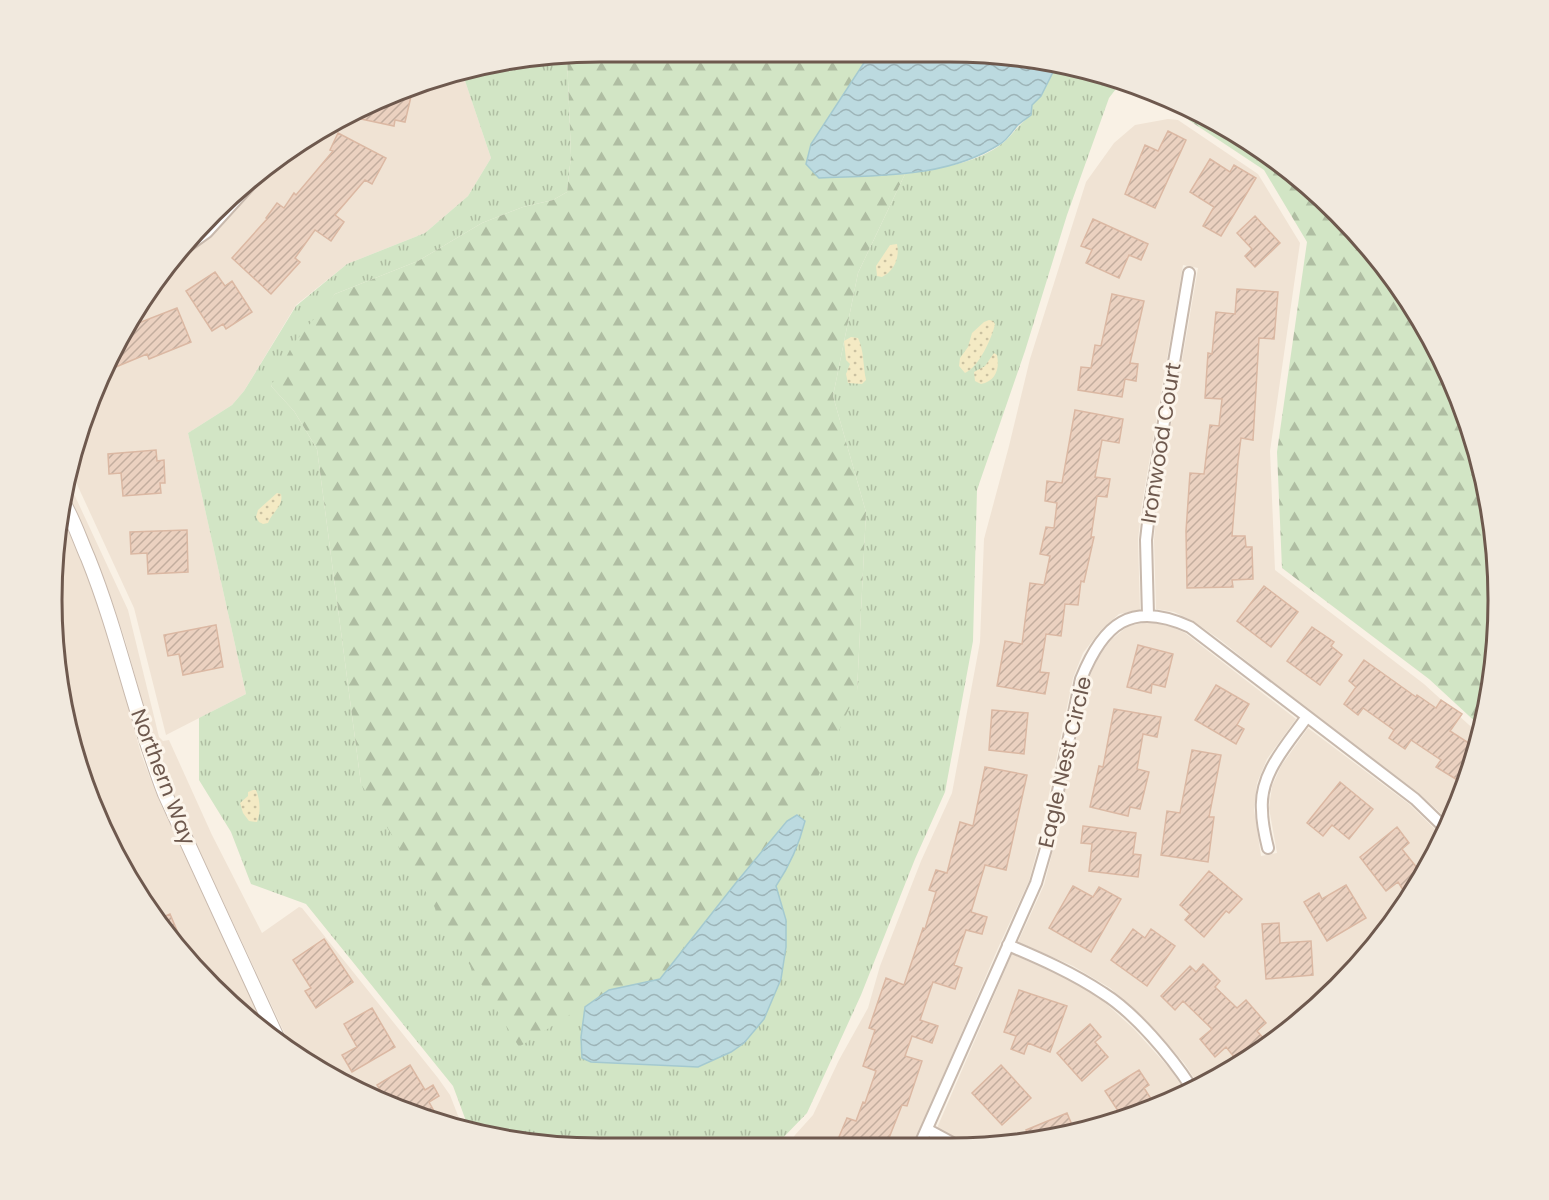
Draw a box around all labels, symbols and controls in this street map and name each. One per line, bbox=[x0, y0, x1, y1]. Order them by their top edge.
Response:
street label: Ironwood Court bbox=[1133, 360, 1188, 525]
street label: Eagle Nest Circle bbox=[1031, 673, 1098, 850]
street label: Northern Way bbox=[124, 705, 203, 849]

